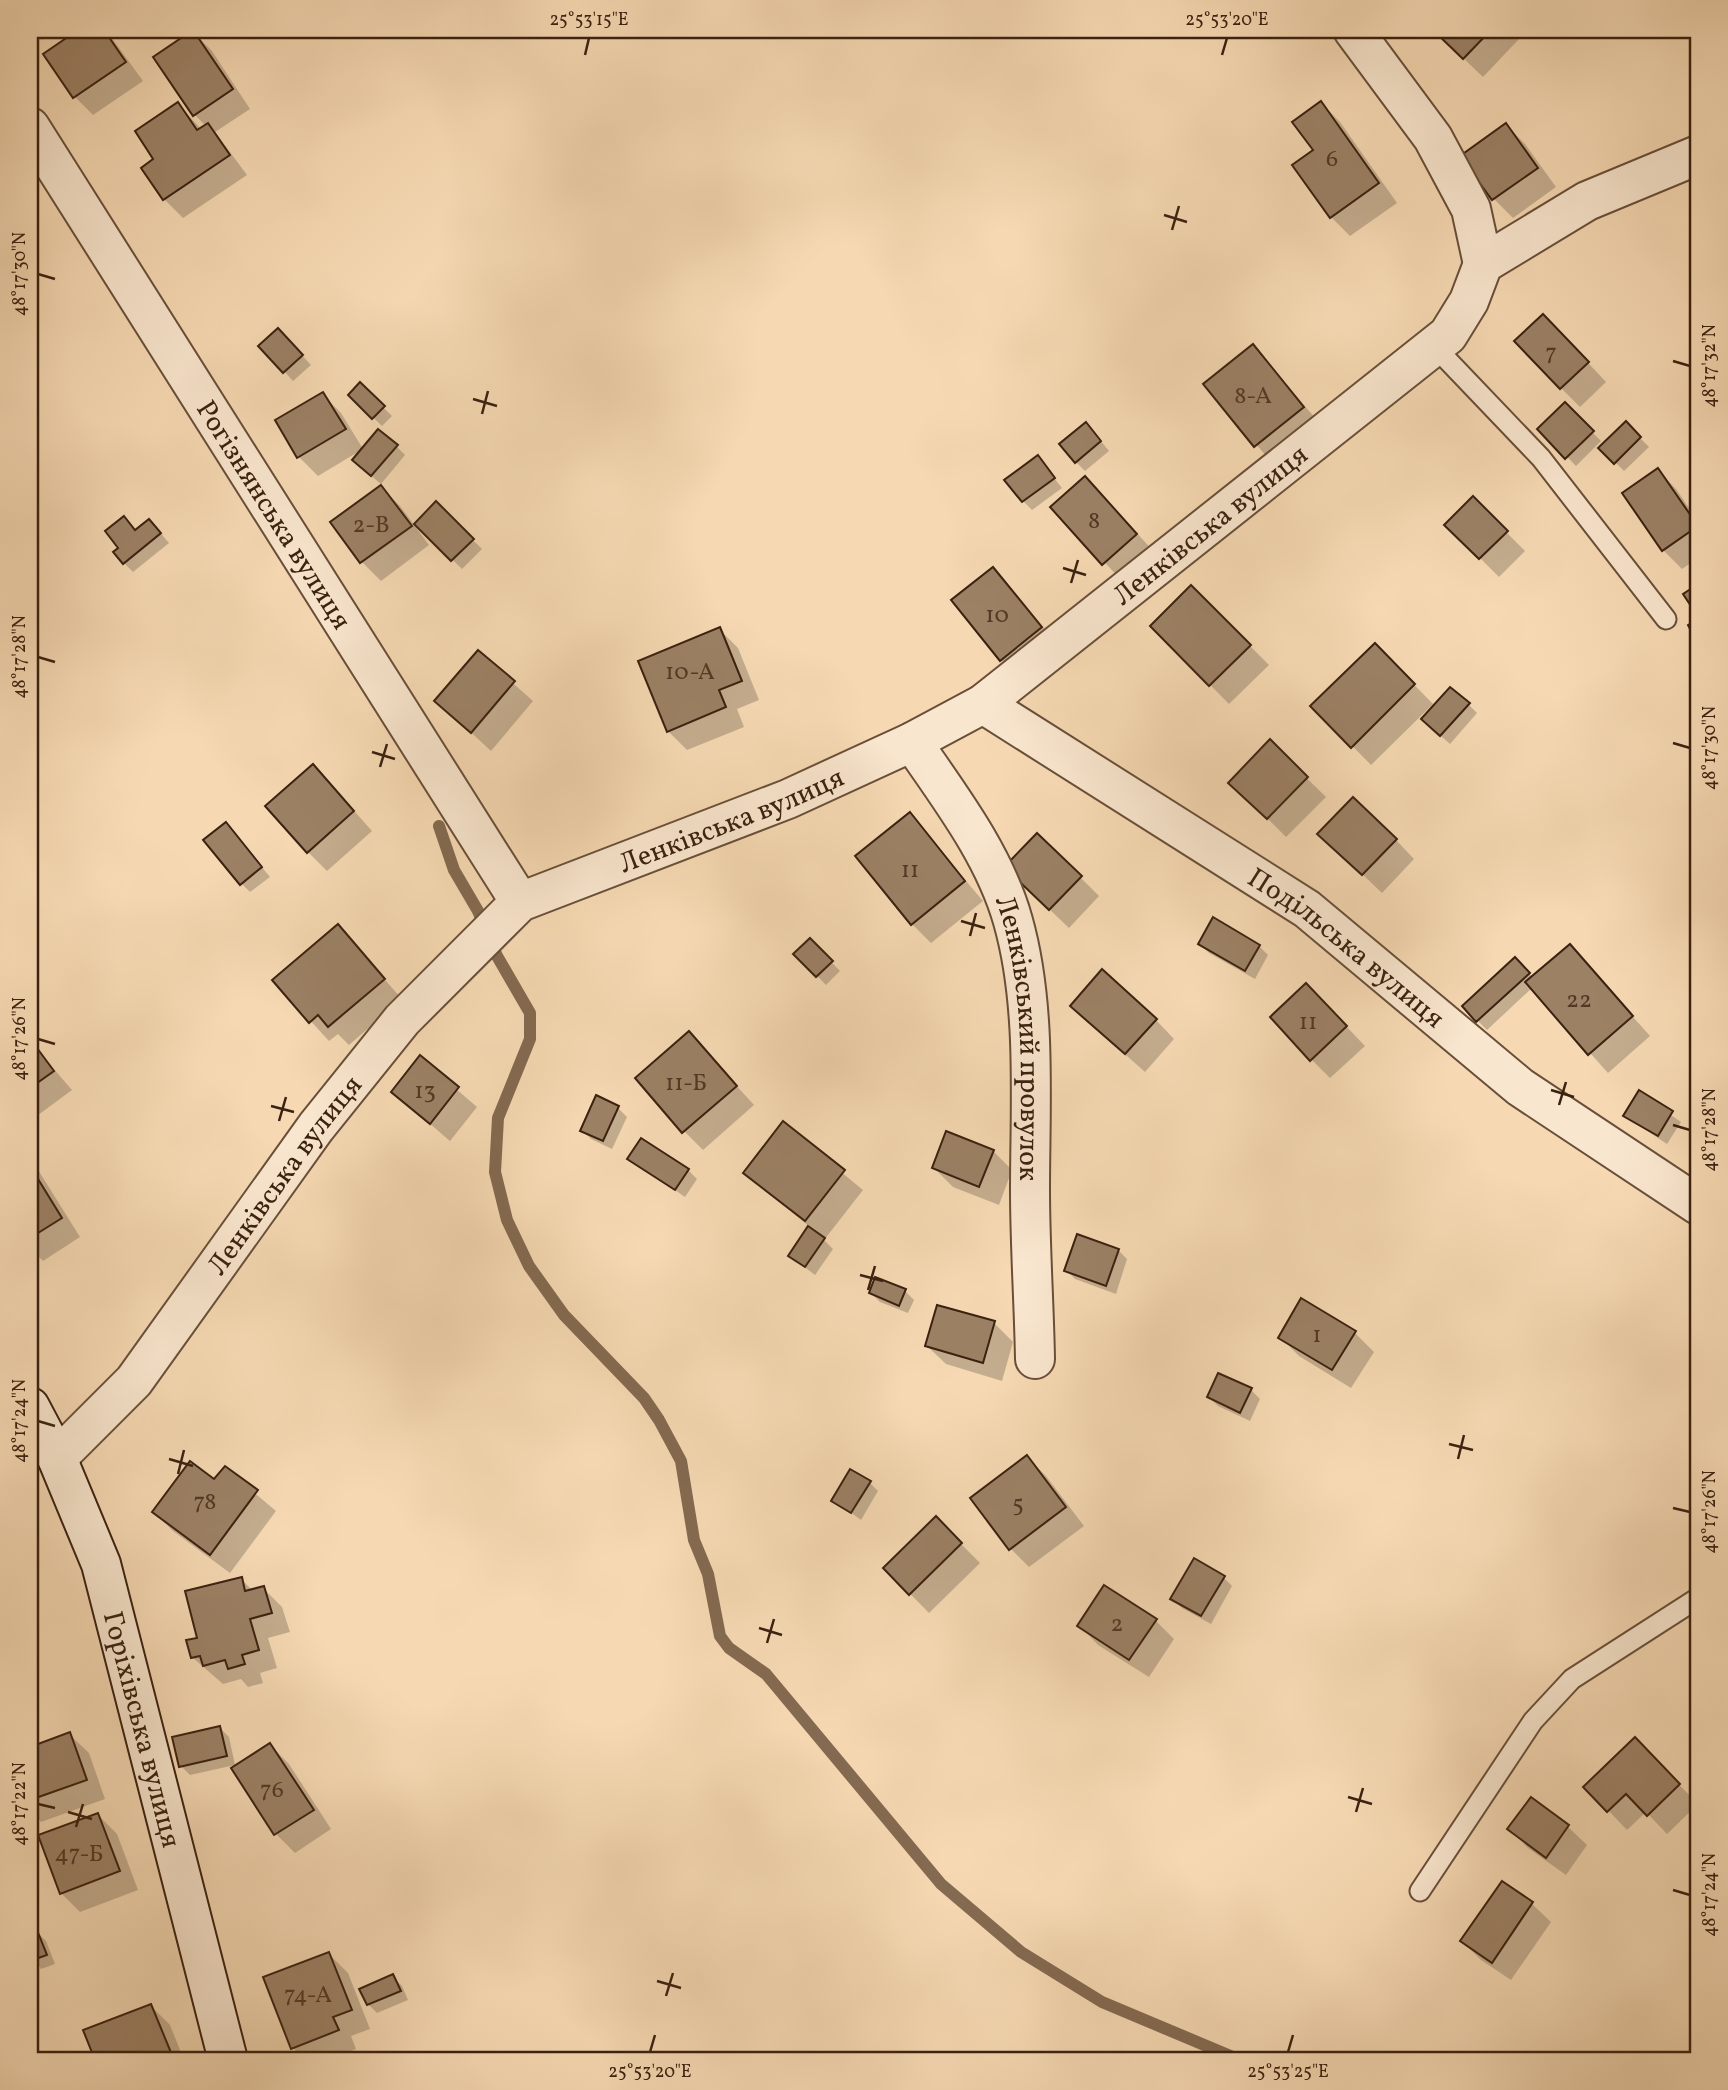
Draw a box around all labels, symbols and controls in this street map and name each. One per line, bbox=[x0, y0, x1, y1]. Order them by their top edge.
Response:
text: 25°53'15"E bbox=[549, 8, 629, 33]
text: 25°53'20"E bbox=[1185, 8, 1269, 33]
house number: 6 bbox=[1326, 143, 1338, 177]
text: 48°17'30"N bbox=[8, 232, 33, 316]
text: 48°17'32"N bbox=[1698, 324, 1723, 408]
house number: 7 bbox=[1545, 337, 1557, 371]
house number: 8-А bbox=[1234, 380, 1272, 414]
street label: Рогізнянська вулиця bbox=[185, 393, 360, 638]
street label: Ленківська вулиця bbox=[1105, 436, 1317, 616]
house number: 8 bbox=[1088, 505, 1100, 539]
house number: 2-В bbox=[352, 509, 390, 543]
house number: 10 bbox=[985, 599, 1009, 633]
text: 48°17'28"N bbox=[8, 615, 33, 699]
house number: 10-А bbox=[665, 656, 715, 690]
text: 48°17'30"N bbox=[1698, 706, 1723, 790]
street label: Ленківська вулиця bbox=[614, 759, 851, 884]
house number: 11 bbox=[901, 854, 919, 888]
street label: Подільська вулиця bbox=[1239, 859, 1452, 1038]
street label: Ленківський провулок bbox=[984, 890, 1048, 1181]
house number: 22 bbox=[1566, 984, 1592, 1018]
text: 48°17'26"N bbox=[8, 997, 33, 1081]
house number: 11 bbox=[1299, 1006, 1317, 1040]
house number: 11-Б bbox=[665, 1067, 707, 1101]
street label: Ленківська вулиця bbox=[199, 1068, 372, 1284]
house number: 13 bbox=[414, 1075, 436, 1109]
text: 48°17'28"N bbox=[1698, 1088, 1723, 1172]
house number: 1 bbox=[1312, 1319, 1322, 1353]
text: 48°17'24"N bbox=[8, 1379, 33, 1463]
text: 48°17'26"N bbox=[1698, 1470, 1723, 1554]
house number: 78 bbox=[193, 1486, 217, 1520]
house number: 5 bbox=[1012, 1488, 1024, 1522]
street label: Горіхівська вулиця bbox=[92, 1607, 190, 1852]
house number: 2 bbox=[1111, 1608, 1123, 1642]
text: 48°17'22"N bbox=[8, 1762, 33, 1846]
house number: 76 bbox=[260, 1774, 284, 1808]
house number: 47-Б bbox=[54, 1838, 104, 1872]
text: 48°17'24"N bbox=[1698, 1853, 1723, 1937]
house number: 74-А bbox=[284, 1979, 332, 2013]
text: 25°53'20"E bbox=[608, 2060, 692, 2085]
text: 25°53'25"E bbox=[1247, 2060, 1329, 2085]

